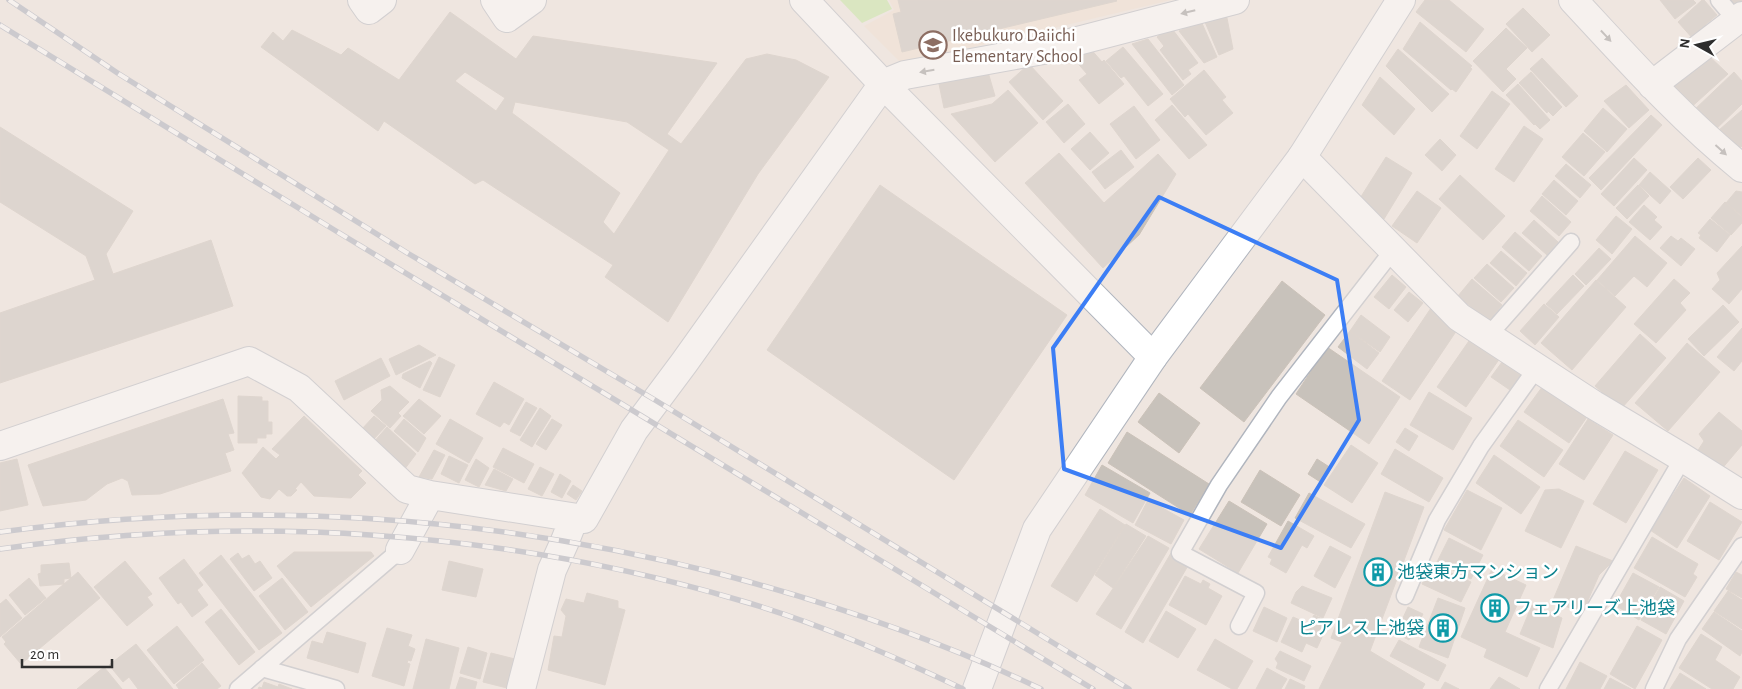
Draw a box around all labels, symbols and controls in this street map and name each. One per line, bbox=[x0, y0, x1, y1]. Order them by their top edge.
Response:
one-way arrow bbox=[1180, 8, 1195, 16]
north arrow bbox=[1672, 20, 1722, 70]
place label: Ikebukuro Daiichi Elementary School bbox=[952, 27, 1083, 66]
one-way arrow bbox=[1600, 29, 1612, 41]
school or university icon: Ikebukuro Daiichi Elementary School bbox=[918, 30, 948, 60]
text: N bbox=[1678, 38, 1693, 49]
one-way arrow bbox=[919, 68, 935, 76]
one-way arrow bbox=[1714, 145, 1727, 156]
building icon: 池袋東方マンション bbox=[1363, 557, 1393, 587]
place label: 池袋東方マンション bbox=[1397, 562, 1559, 582]
building icon: フェアリーズ上池袋 bbox=[1480, 593, 1510, 623]
place label: フェアリーズ上池袋 bbox=[1514, 598, 1675, 618]
building icon: ピアレス上池袋 bbox=[1428, 613, 1458, 643]
place label: ピアレス上池袋 bbox=[1298, 618, 1424, 638]
scale bar bbox=[22, 636, 112, 668]
text: 20 m bbox=[30, 647, 59, 662]

